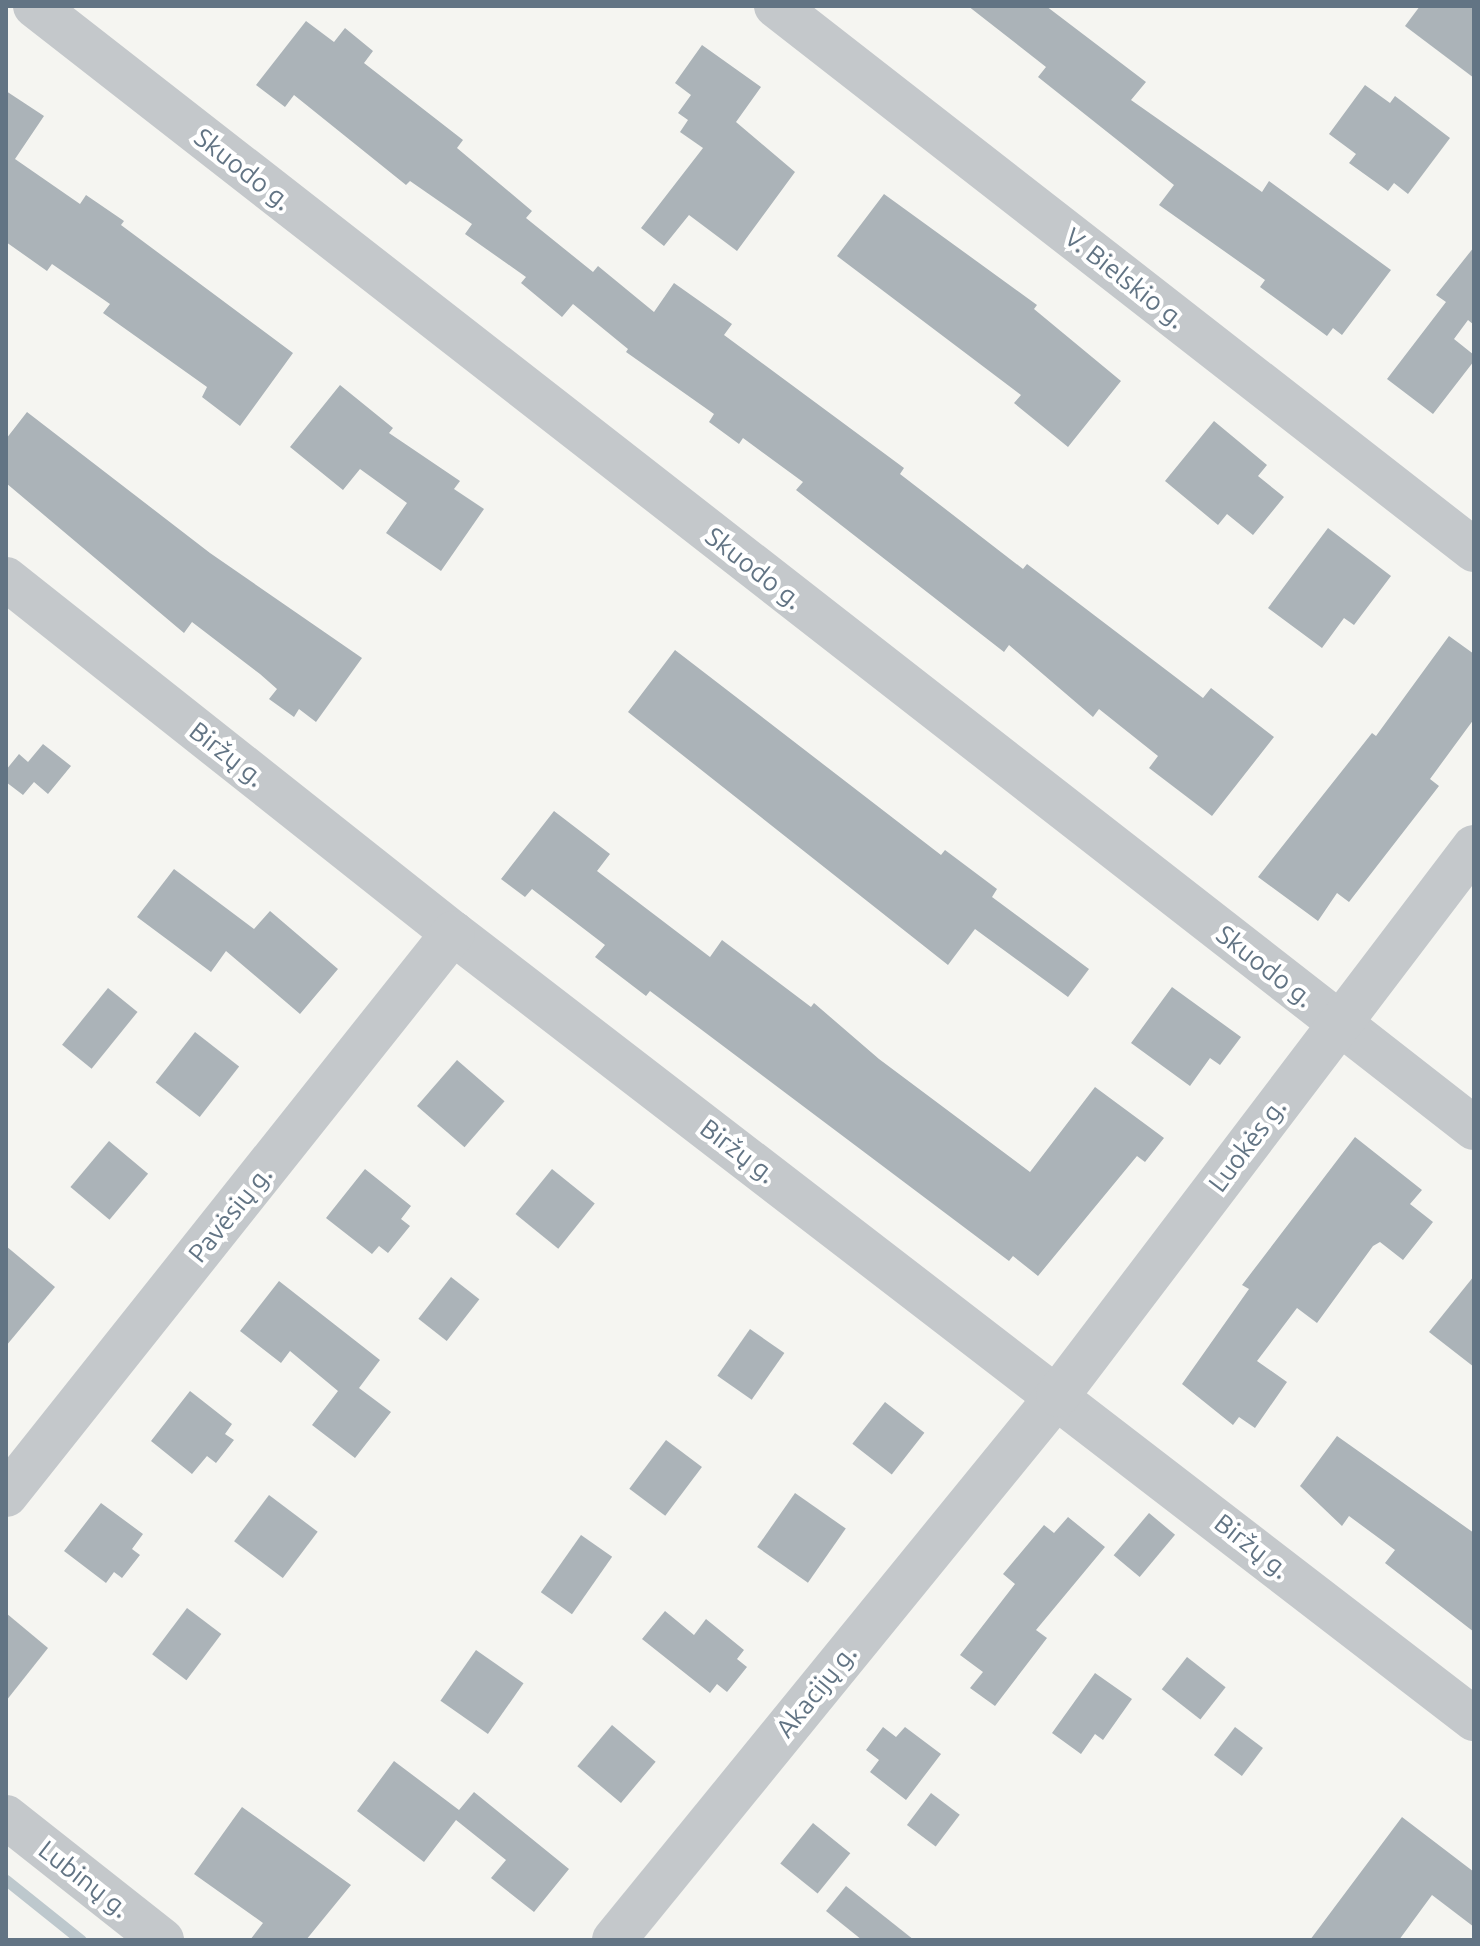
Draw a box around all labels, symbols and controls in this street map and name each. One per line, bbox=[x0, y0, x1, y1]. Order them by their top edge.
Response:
street label: Skuodo g. bbox=[188, 121, 298, 217]
street label: V. Bielskio g. bbox=[1058, 221, 1192, 335]
street label: Skuodo g. bbox=[699, 520, 809, 616]
street label: Biržų g. bbox=[183, 715, 271, 793]
street label: Skuodo g. bbox=[1210, 918, 1320, 1014]
street label: Luokės g. bbox=[1202, 1092, 1292, 1198]
street label: Biržų g. bbox=[694, 1112, 782, 1190]
street label: Pavėsių g. bbox=[182, 1159, 278, 1269]
street label: Biržų g. bbox=[1208, 1507, 1296, 1585]
street label: Akacijų g. bbox=[769, 1638, 863, 1744]
street label: Lubinų g. bbox=[32, 1834, 136, 1924]

